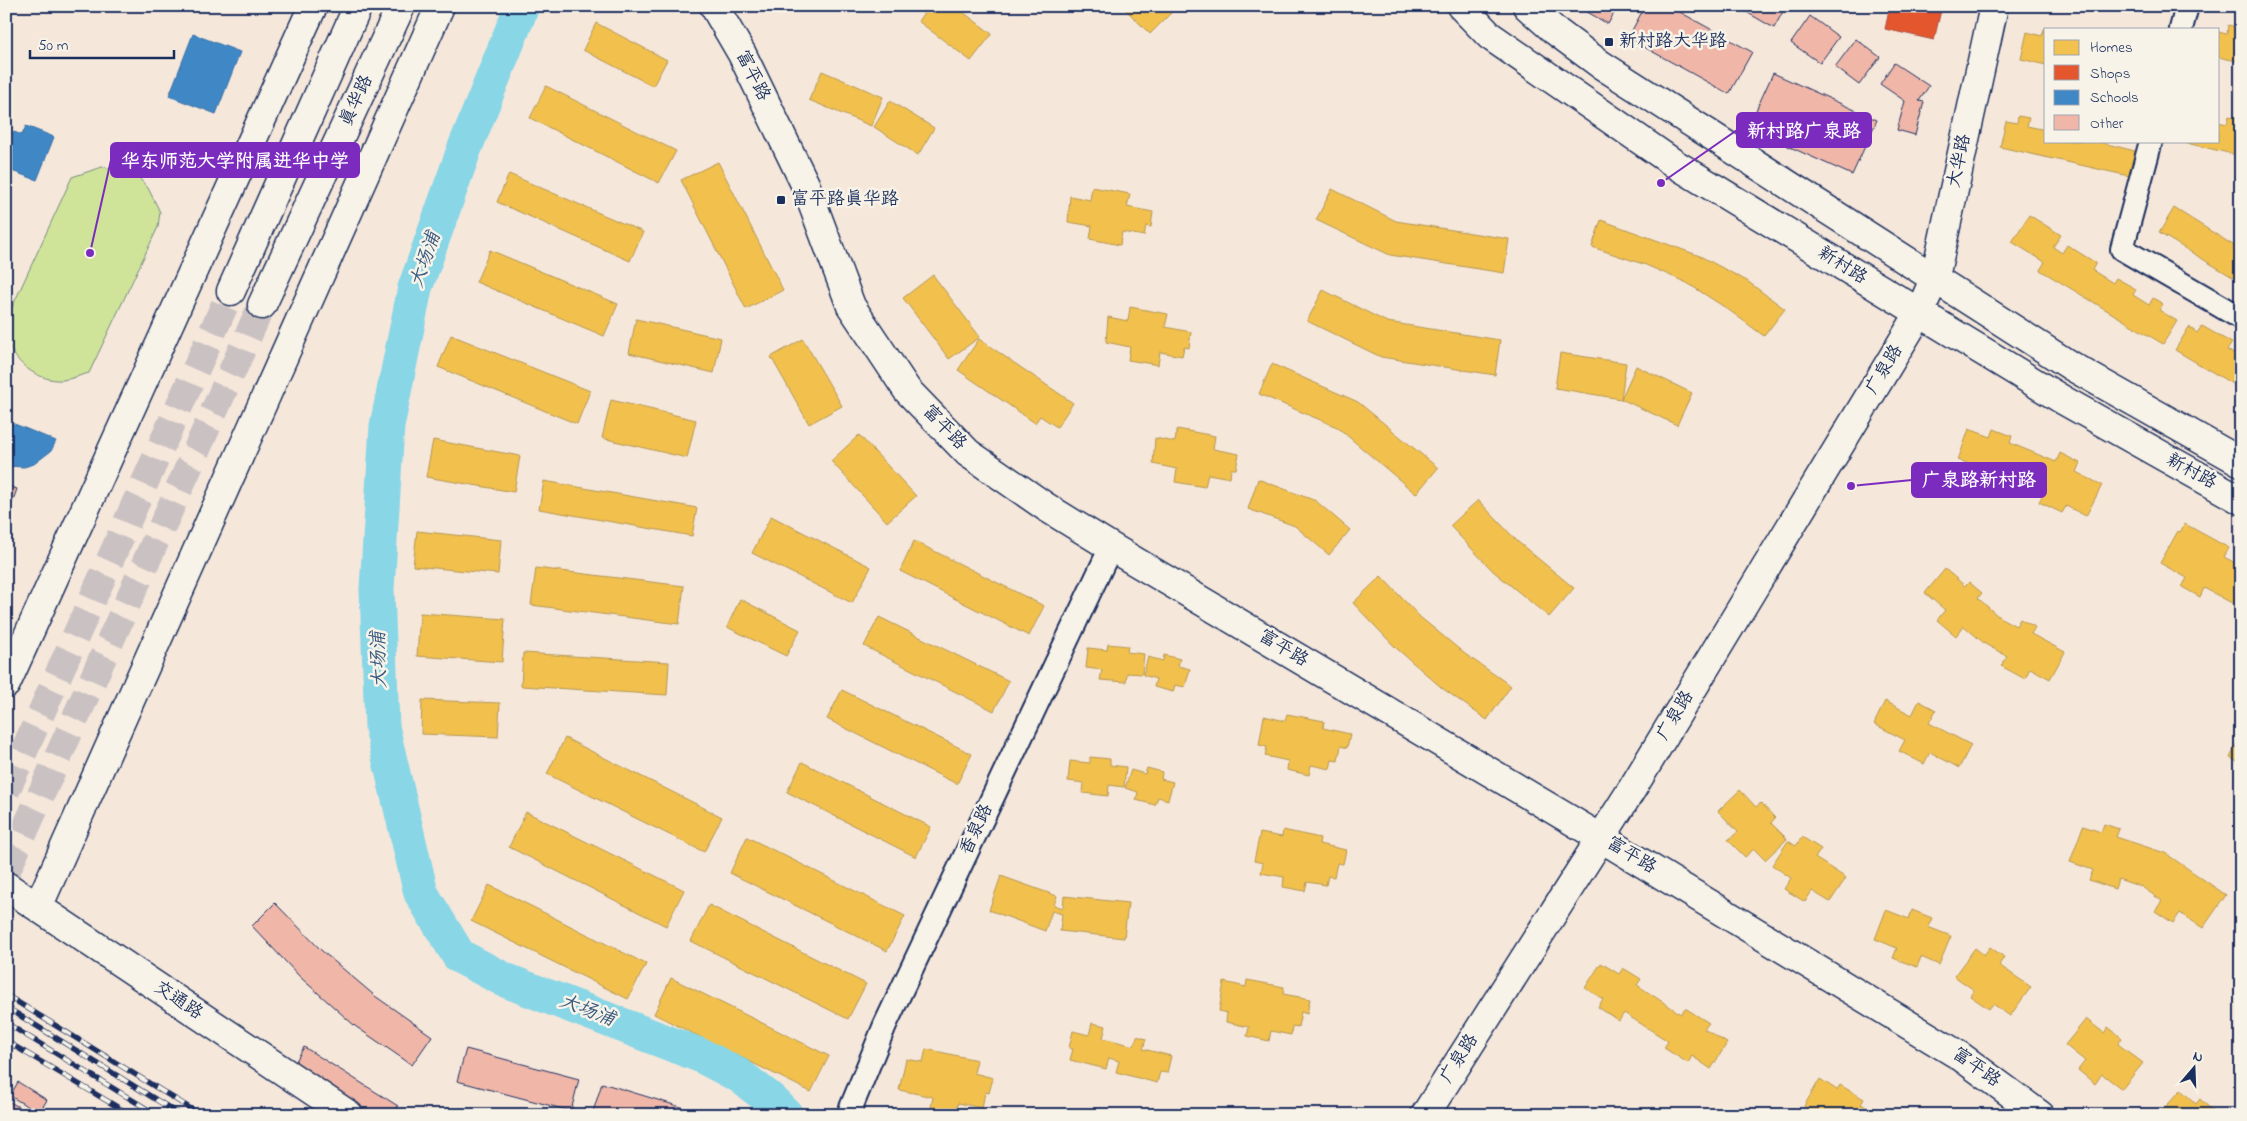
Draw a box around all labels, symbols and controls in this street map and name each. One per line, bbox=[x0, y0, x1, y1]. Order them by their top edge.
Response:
scale bar bbox=[30, 28, 174, 60]
legend bbox=[2044, 28, 2220, 142]
place label: 新村路大华路 bbox=[1619, 29, 1727, 55]
text: 50 m bbox=[38, 35, 69, 57]
marker: 新村路大华路 bbox=[1603, 36, 1615, 48]
text: Homes bbox=[2090, 37, 2133, 59]
street label: 富平路 bbox=[728, 46, 776, 106]
text: Shops bbox=[2090, 63, 2130, 85]
street label: 真华路 bbox=[334, 71, 380, 131]
text: Schools bbox=[2090, 87, 2139, 109]
callout: 新村路广泉路 bbox=[1737, 113, 1871, 147]
text: Other bbox=[2090, 113, 2124, 135]
text: 新村路广泉路 bbox=[1747, 119, 1861, 146]
street label: 大华路 bbox=[1942, 132, 1978, 190]
callout: 华东师范大学附属进华中学 bbox=[111, 143, 359, 177]
text: 华东师范大学附属进华中学 bbox=[121, 149, 349, 176]
place label: 富平路真华路 bbox=[791, 187, 899, 213]
marker: 富平路真华路 bbox=[775, 194, 787, 206]
water label: 大场浦 bbox=[404, 227, 449, 291]
street label: 新村路 bbox=[1812, 241, 1872, 291]
street label: 广泉路 bbox=[1860, 340, 1910, 400]
street label: 富平路 bbox=[916, 400, 972, 456]
street label: 新村路 bbox=[2161, 448, 2221, 496]
callout: 广泉路新村路 bbox=[1912, 463, 2046, 497]
text: 广泉路新村路 bbox=[1922, 468, 2036, 495]
street label: 富平路 bbox=[1253, 624, 1313, 674]
water label: 大场浦 bbox=[365, 629, 394, 689]
street label: 广泉路 bbox=[1651, 686, 1701, 746]
street label: 香泉路 bbox=[954, 800, 1000, 860]
street label: 富平路 bbox=[1601, 831, 1661, 881]
street label: 交通路 bbox=[148, 975, 208, 1027]
water label: 大场浦 bbox=[556, 988, 620, 1035]
street label: 广泉路 bbox=[1435, 1029, 1485, 1089]
street label: 富平路 bbox=[1946, 1042, 2006, 1094]
north arrow bbox=[2170, 1044, 2220, 1094]
text: N bbox=[2190, 1046, 2206, 1069]

